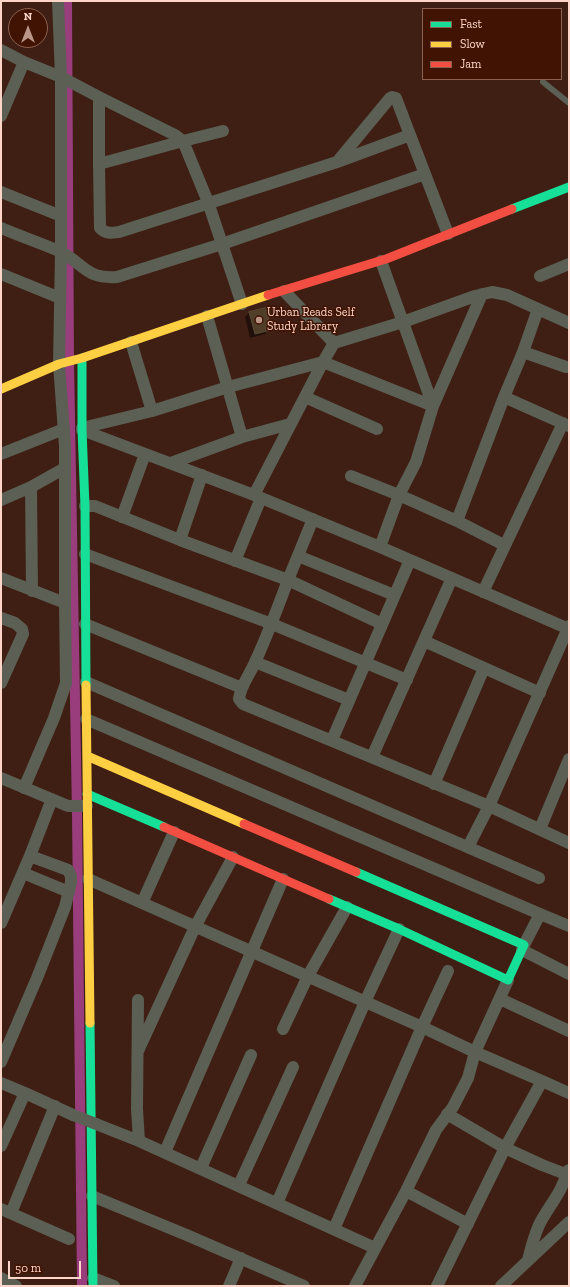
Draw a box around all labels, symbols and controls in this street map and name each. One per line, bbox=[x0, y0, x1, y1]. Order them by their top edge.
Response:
north arrow bbox=[8, 8, 48, 48]
legend bbox=[422, 8, 562, 80]
text: N bbox=[24, 10, 32, 23]
text: Fast bbox=[460, 17, 482, 31]
text: Slow bbox=[460, 37, 485, 51]
text: Jam bbox=[460, 57, 481, 71]
place label: Urban Reads Self Study Library bbox=[267, 306, 354, 334]
marker: Urban Reads Self Study Library bbox=[254, 315, 264, 325]
scale bar bbox=[10, 1253, 83, 1279]
text: 50 m bbox=[15, 1261, 41, 1275]

